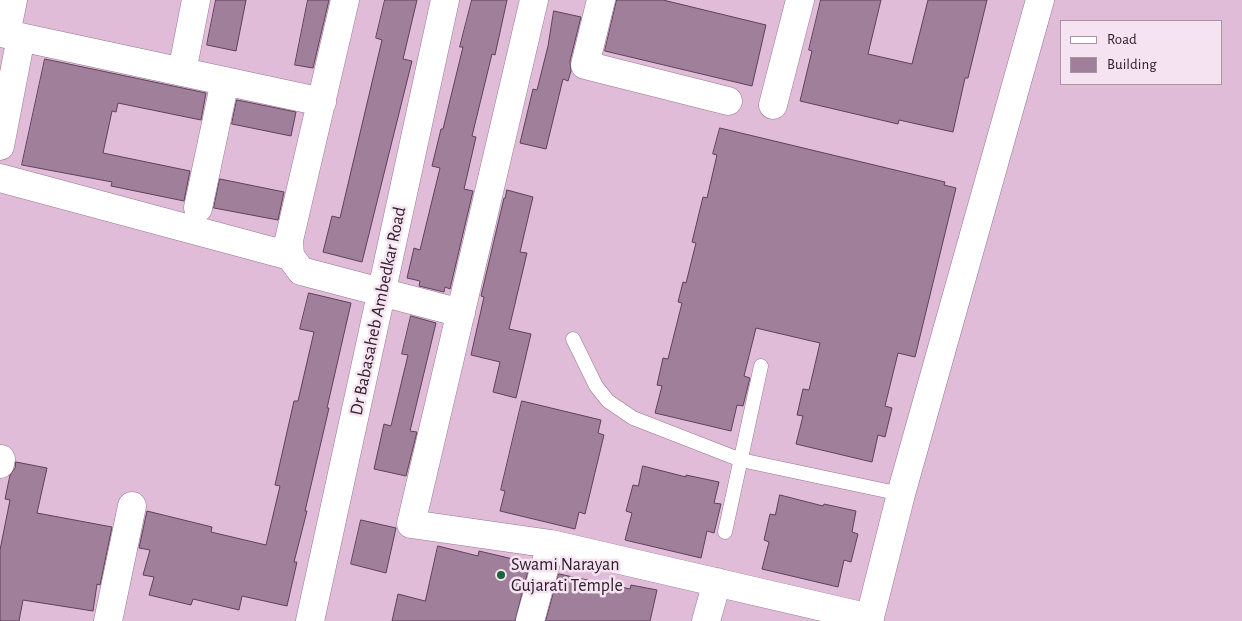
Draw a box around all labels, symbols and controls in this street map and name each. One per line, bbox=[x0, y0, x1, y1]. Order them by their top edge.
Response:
legend bbox=[1060, 20, 1222, 85]
text: Road bbox=[1107, 32, 1137, 47]
text: Building bbox=[1107, 57, 1157, 72]
street label: Dr Babasaheb Ambedkar Road bbox=[345, 205, 411, 417]
place label: Swami Narayan Gujarati Temple bbox=[511, 554, 623, 596]
marker: Swami Narayan Gujarati Temple bbox=[495, 569, 507, 581]

